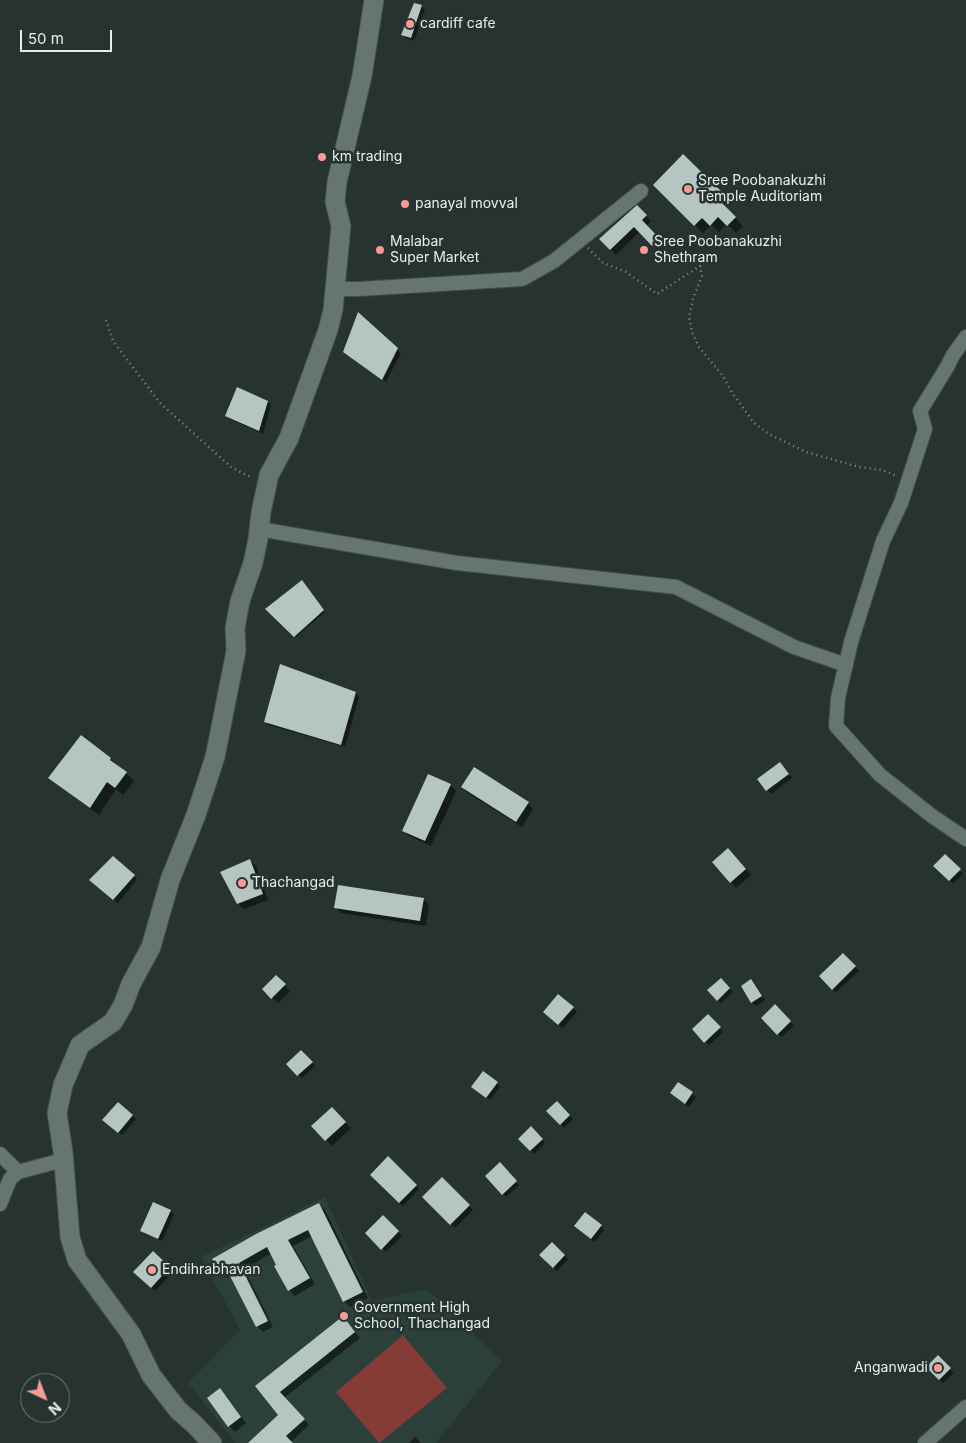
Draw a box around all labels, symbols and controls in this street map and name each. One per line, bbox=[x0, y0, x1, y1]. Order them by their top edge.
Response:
place label: cardiff cafe bbox=[420, 16, 496, 32]
marker: cardiff cafe bbox=[404, 18, 416, 30]
scale bar bbox=[22, 20, 115, 52]
text: 50 m bbox=[28, 29, 64, 48]
place label: km trading bbox=[332, 149, 402, 165]
marker: km trading bbox=[316, 151, 328, 163]
place label: Sree Poobanakuzhi Temple Auditoriam bbox=[698, 173, 826, 206]
marker: Sree Poobanakuzhi Temple Auditoriam bbox=[682, 183, 694, 195]
place label: panayal movval bbox=[415, 196, 518, 212]
marker: panayal movval bbox=[399, 198, 411, 210]
place label: Malabar Super Market bbox=[390, 234, 479, 266]
place label: Sree Poobanakuzhi Shethram bbox=[654, 234, 782, 266]
marker: Malabar Super Market bbox=[374, 244, 386, 256]
marker: Sree Poobanakuzhi Shethram bbox=[638, 244, 650, 256]
place label: Thachangad bbox=[252, 875, 335, 891]
marker: Thachangad bbox=[236, 877, 248, 889]
place label: Endihrabhavan bbox=[162, 1262, 260, 1278]
marker: Endihrabhavan bbox=[146, 1264, 158, 1276]
place label: Government High School, Thachangad bbox=[354, 1300, 490, 1332]
marker: Government High School, Thachangad bbox=[338, 1310, 350, 1322]
place label: Anganwadi bbox=[854, 1360, 928, 1376]
marker: Anganwadi bbox=[932, 1362, 944, 1374]
north arrow bbox=[20, 1373, 70, 1423]
text: N bbox=[45, 1399, 65, 1418]

